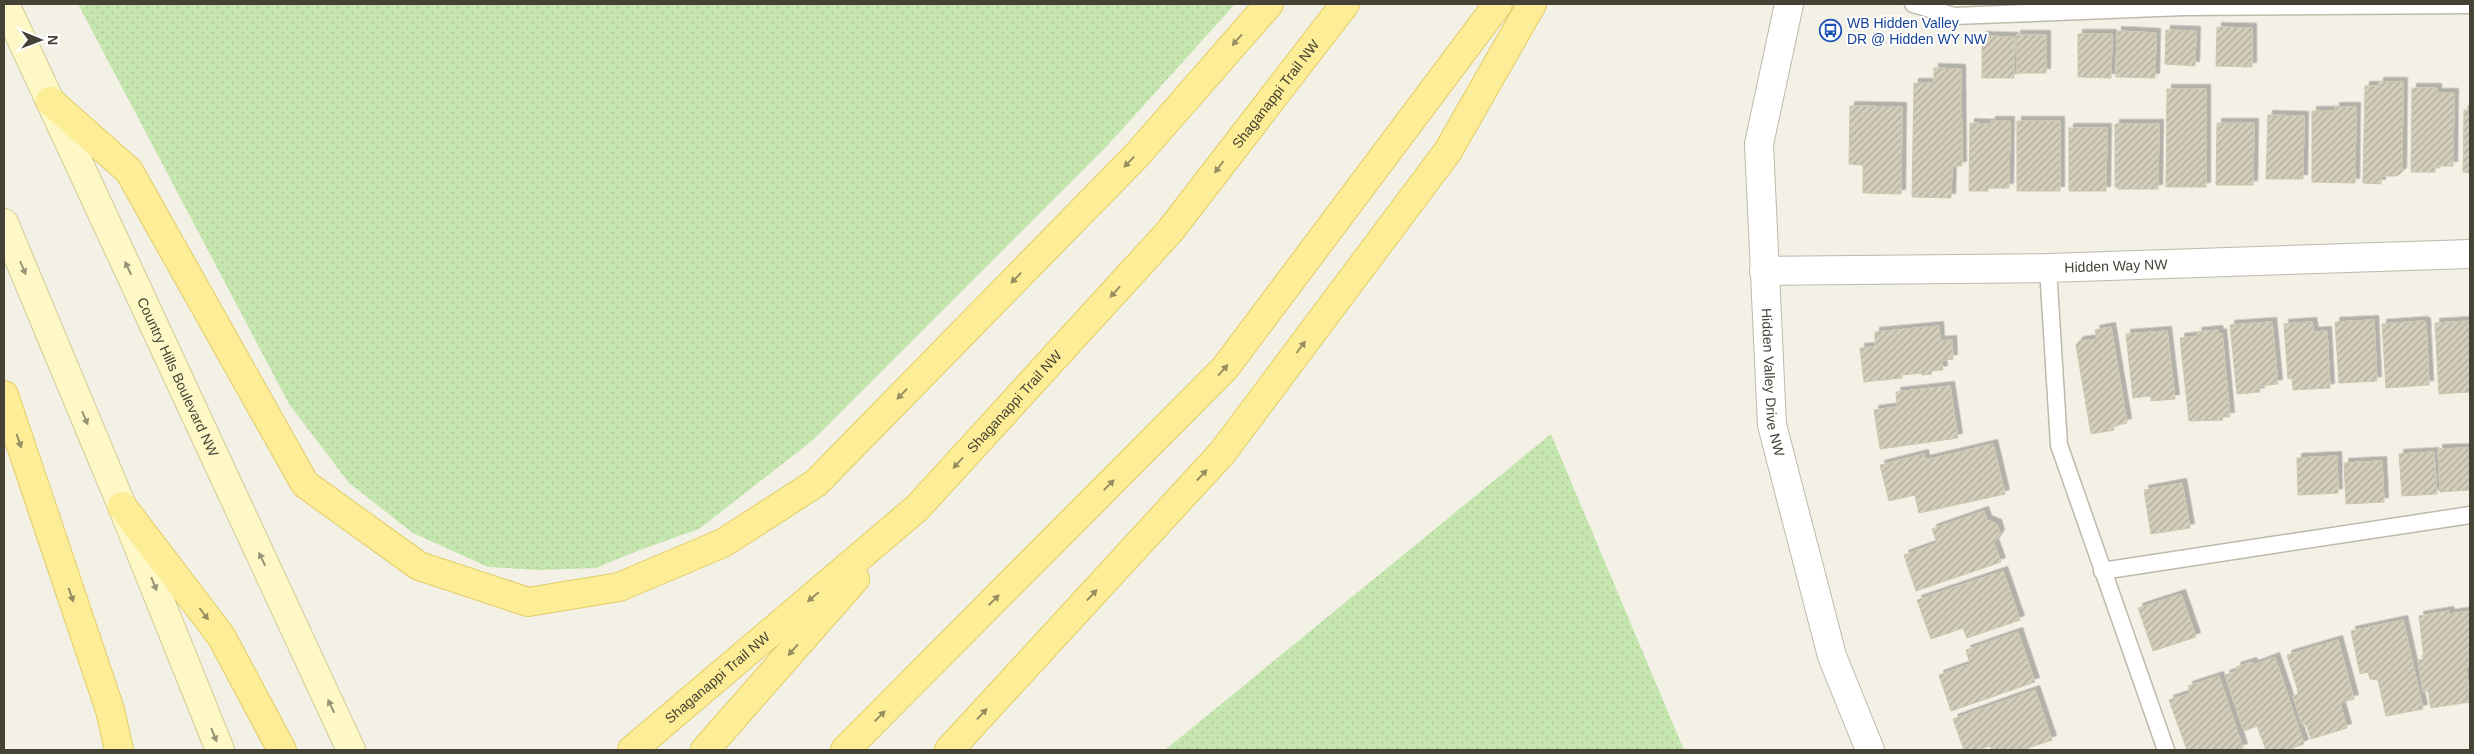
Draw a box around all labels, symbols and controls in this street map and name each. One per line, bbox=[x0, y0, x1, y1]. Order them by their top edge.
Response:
north arrow bbox=[15, 15, 65, 65]
place label: WB Hidden Valley DR @ Hidden WY NW bbox=[1847, 15, 1988, 47]
bus stop icon: WB Hidden Valley DR @ Hidden WY NW bbox=[1819, 19, 1843, 43]
one-way arrow bbox=[1231, 34, 1243, 46]
text: N bbox=[45, 35, 61, 45]
street label: Shaganappi Trail NW bbox=[1229, 36, 1323, 151]
one-way arrow bbox=[1123, 156, 1135, 168]
one-way arrow bbox=[1214, 160, 1224, 174]
street label: Hidden Way NW bbox=[2064, 256, 2168, 275]
one-way arrow bbox=[19, 261, 27, 275]
one-way arrow bbox=[123, 261, 132, 276]
one-way arrow bbox=[1010, 272, 1022, 284]
one-way arrow bbox=[1109, 285, 1121, 297]
street label: Country Hills Boulevard NW bbox=[134, 295, 222, 460]
street label: Hidden Valley Drive NW bbox=[1759, 308, 1788, 459]
one-way arrow bbox=[1296, 341, 1307, 354]
street label: Shaganappi Trail NW bbox=[964, 347, 1065, 456]
one-way arrow bbox=[1217, 364, 1229, 376]
one-way arrow bbox=[896, 388, 908, 400]
one-way arrow bbox=[82, 411, 90, 425]
one-way arrow bbox=[16, 434, 24, 449]
one-way arrow bbox=[952, 457, 964, 469]
one-way arrow bbox=[1196, 470, 1208, 482]
one-way arrow bbox=[1103, 479, 1115, 491]
one-way arrow bbox=[258, 552, 266, 566]
one-way arrow bbox=[150, 577, 158, 592]
one-way arrow bbox=[67, 588, 75, 603]
one-way arrow bbox=[1086, 589, 1098, 601]
one-way arrow bbox=[806, 591, 819, 602]
one-way arrow bbox=[988, 595, 1000, 607]
one-way arrow bbox=[199, 607, 210, 620]
street label: Shaganappi Trail NW bbox=[662, 628, 774, 726]
one-way arrow bbox=[788, 644, 799, 656]
one-way arrow bbox=[327, 699, 335, 713]
one-way arrow bbox=[976, 709, 988, 721]
one-way arrow bbox=[874, 710, 886, 722]
one-way arrow bbox=[211, 728, 219, 742]

